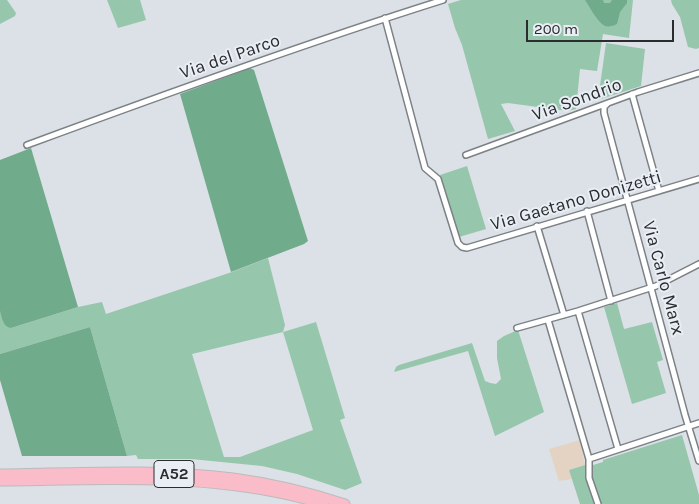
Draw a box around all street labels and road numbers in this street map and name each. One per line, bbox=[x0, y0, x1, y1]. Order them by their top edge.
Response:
street label: Via del Parco bbox=[177, 30, 283, 84]
street label: Via Sondrio bbox=[529, 74, 625, 126]
street label: Via Gaetano Donizetti bbox=[488, 166, 664, 236]
street label: Via Carlo Marx bbox=[637, 219, 689, 337]
road number: A52 bbox=[154, 460, 194, 488]

